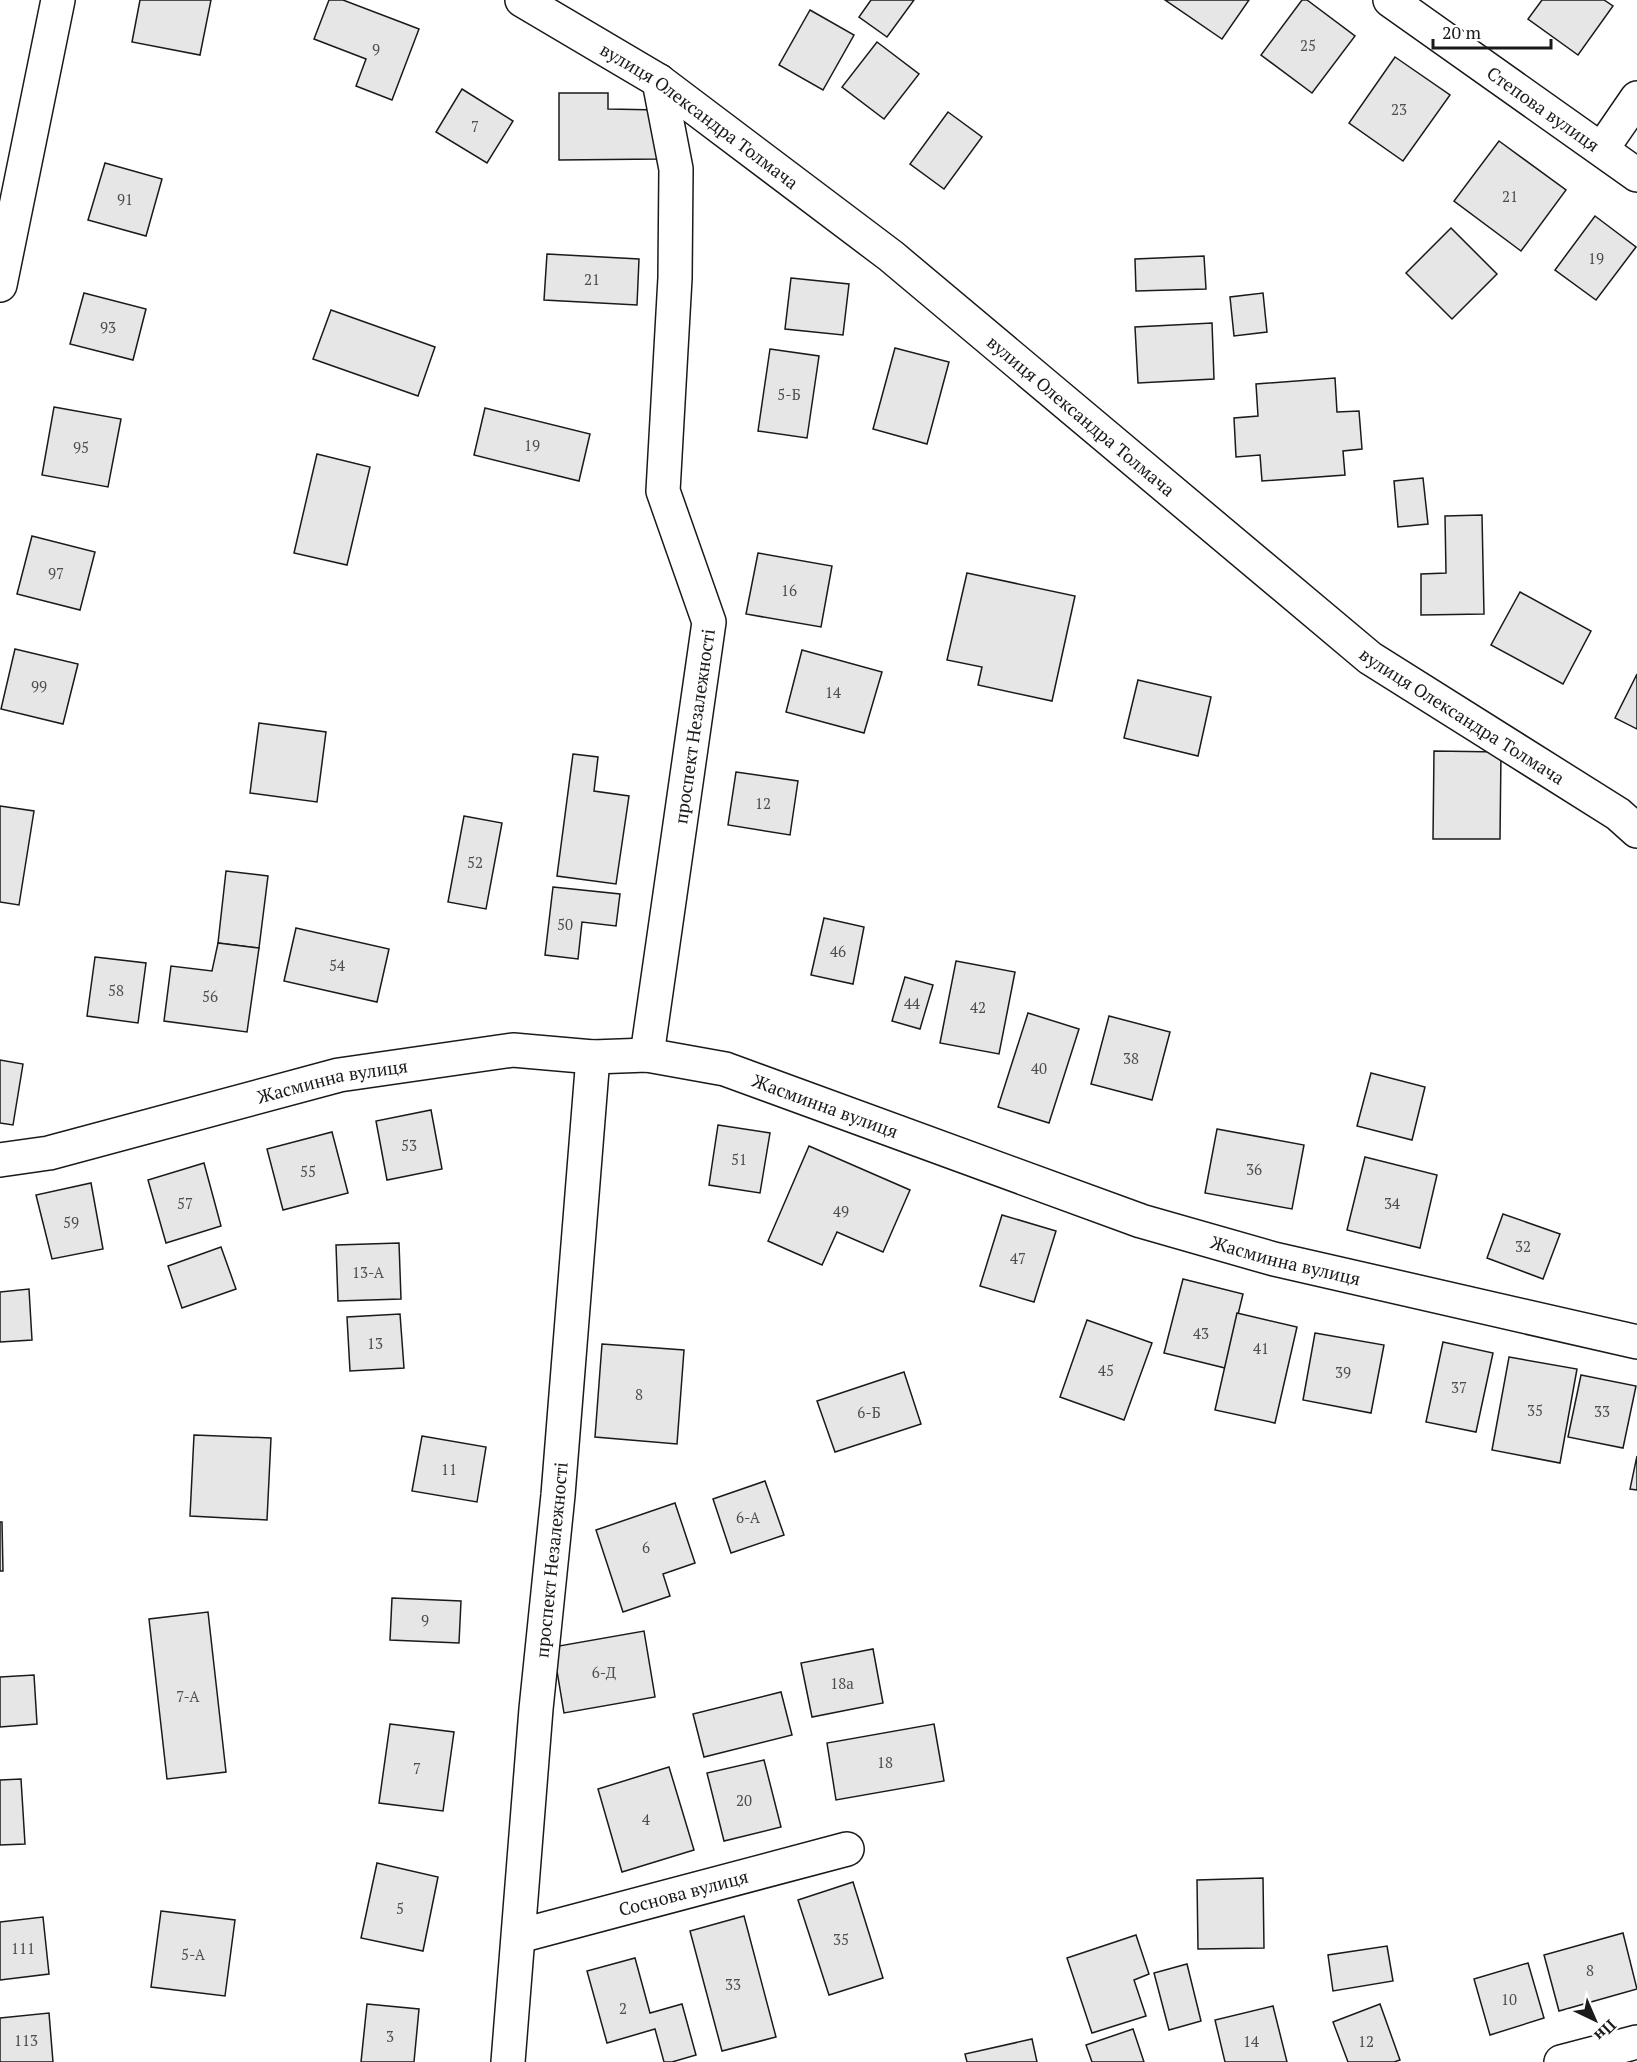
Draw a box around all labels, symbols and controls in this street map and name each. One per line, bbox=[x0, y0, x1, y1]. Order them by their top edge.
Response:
scale bar bbox=[1433, 12, 1552, 50]
text: 20 m bbox=[1442, 20, 1482, 44]
house number: 25 bbox=[1300, 35, 1316, 55]
street label: вулиця Олександра Толмача bbox=[596, 37, 804, 194]
house number: 9 bbox=[372, 39, 380, 59]
street label: Степова вулиця bbox=[1482, 61, 1604, 157]
house number: 23 bbox=[1391, 99, 1407, 119]
house number: 7 bbox=[471, 116, 479, 136]
house number: 21 bbox=[1502, 186, 1518, 206]
house number: 91 bbox=[117, 189, 133, 209]
house number: 19 bbox=[1588, 248, 1604, 268]
house number: 21 bbox=[584, 269, 600, 289]
house number: 93 bbox=[100, 317, 116, 337]
street label: вулиця Олександра Толмача bbox=[982, 330, 1180, 501]
house number: 5-Б bbox=[777, 384, 801, 404]
house number: 19 bbox=[524, 435, 540, 455]
house number: 95 bbox=[73, 437, 89, 457]
house number: 97 bbox=[48, 563, 64, 583]
house number: 16 bbox=[781, 580, 797, 600]
street label: проспект Незалежності bbox=[668, 627, 720, 825]
street label: вулиця Олександра Толмача bbox=[1354, 642, 1569, 790]
house number: 99 bbox=[31, 676, 47, 696]
house number: 14 bbox=[825, 682, 841, 702]
house number: 12 bbox=[755, 793, 771, 813]
house number: 52 bbox=[467, 852, 483, 872]
house number: 50 bbox=[557, 914, 573, 934]
house number: 46 bbox=[830, 941, 846, 961]
house number: 54 bbox=[329, 955, 345, 975]
house number: 58 bbox=[108, 980, 124, 1000]
house number: 56 bbox=[202, 986, 218, 1006]
house number: 44 bbox=[904, 993, 920, 1013]
house number: 42 bbox=[970, 997, 986, 1017]
house number: 38 bbox=[1123, 1048, 1139, 1068]
street label: Жасминна вулиця bbox=[254, 1053, 409, 1109]
house number: 40 bbox=[1031, 1058, 1047, 1078]
street label: Жасминна вулиця bbox=[749, 1068, 902, 1143]
house number: 53 bbox=[401, 1135, 417, 1155]
house number: 51 bbox=[731, 1149, 747, 1169]
house number: 36 bbox=[1246, 1159, 1262, 1179]
house number: 55 bbox=[300, 1161, 316, 1181]
house number: 57 bbox=[177, 1193, 193, 1213]
house number: 34 bbox=[1384, 1193, 1400, 1213]
house number: 49 bbox=[833, 1201, 849, 1221]
house number: 59 bbox=[63, 1212, 79, 1232]
street label: Жасминна вулиця bbox=[1208, 1230, 1363, 1290]
house number: 32 bbox=[1515, 1236, 1531, 1256]
house number: 47 bbox=[1010, 1248, 1026, 1268]
house number: 13-А bbox=[352, 1262, 385, 1282]
house number: 43 bbox=[1193, 1323, 1209, 1343]
house number: 13 bbox=[367, 1333, 383, 1353]
house number: 41 bbox=[1253, 1338, 1269, 1358]
house number: 45 bbox=[1098, 1360, 1114, 1380]
house number: 39 bbox=[1335, 1362, 1351, 1382]
house number: 37 bbox=[1451, 1377, 1467, 1397]
house number: 8 bbox=[635, 1384, 643, 1404]
house number: 35 bbox=[1527, 1400, 1543, 1420]
house number: 33 bbox=[1594, 1401, 1610, 1421]
house number: 6-Б bbox=[857, 1402, 881, 1422]
house number: 11 bbox=[441, 1459, 457, 1479]
street label: проспект Незалежності bbox=[529, 1461, 573, 1659]
house number: 6-А bbox=[736, 1507, 761, 1527]
house number: 6 bbox=[642, 1537, 650, 1557]
house number: 9 bbox=[421, 1610, 429, 1630]
house number: 6-Д bbox=[592, 1662, 617, 1682]
house number: 18а bbox=[830, 1673, 854, 1693]
house number: 7-А bbox=[176, 1686, 200, 1706]
house number: 18 bbox=[877, 1752, 893, 1772]
house number: 7 bbox=[413, 1758, 421, 1778]
house number: 20 bbox=[736, 1790, 752, 1810]
house number: 4 bbox=[642, 1809, 650, 1829]
street label: Соснова вулиця bbox=[616, 1864, 751, 1921]
house number: 5 bbox=[396, 1898, 404, 1918]
house number: 35 bbox=[833, 1929, 849, 1949]
house number: 111 bbox=[11, 1938, 35, 1958]
house number: 5-А bbox=[181, 1944, 206, 1964]
house number: 8 bbox=[1586, 1960, 1594, 1980]
house number: 33 bbox=[725, 1974, 741, 1994]
house number: 10 bbox=[1501, 1989, 1517, 2009]
north arrow bbox=[1565, 1990, 1625, 2050]
house number: 2 bbox=[619, 1998, 627, 2018]
text: Пн bbox=[1589, 2015, 1621, 2047]
house number: 3 bbox=[386, 2026, 394, 2046]
house number: 113 bbox=[14, 2030, 38, 2050]
house number: 14 bbox=[1243, 2031, 1259, 2051]
house number: 12 bbox=[1358, 2031, 1374, 2051]

